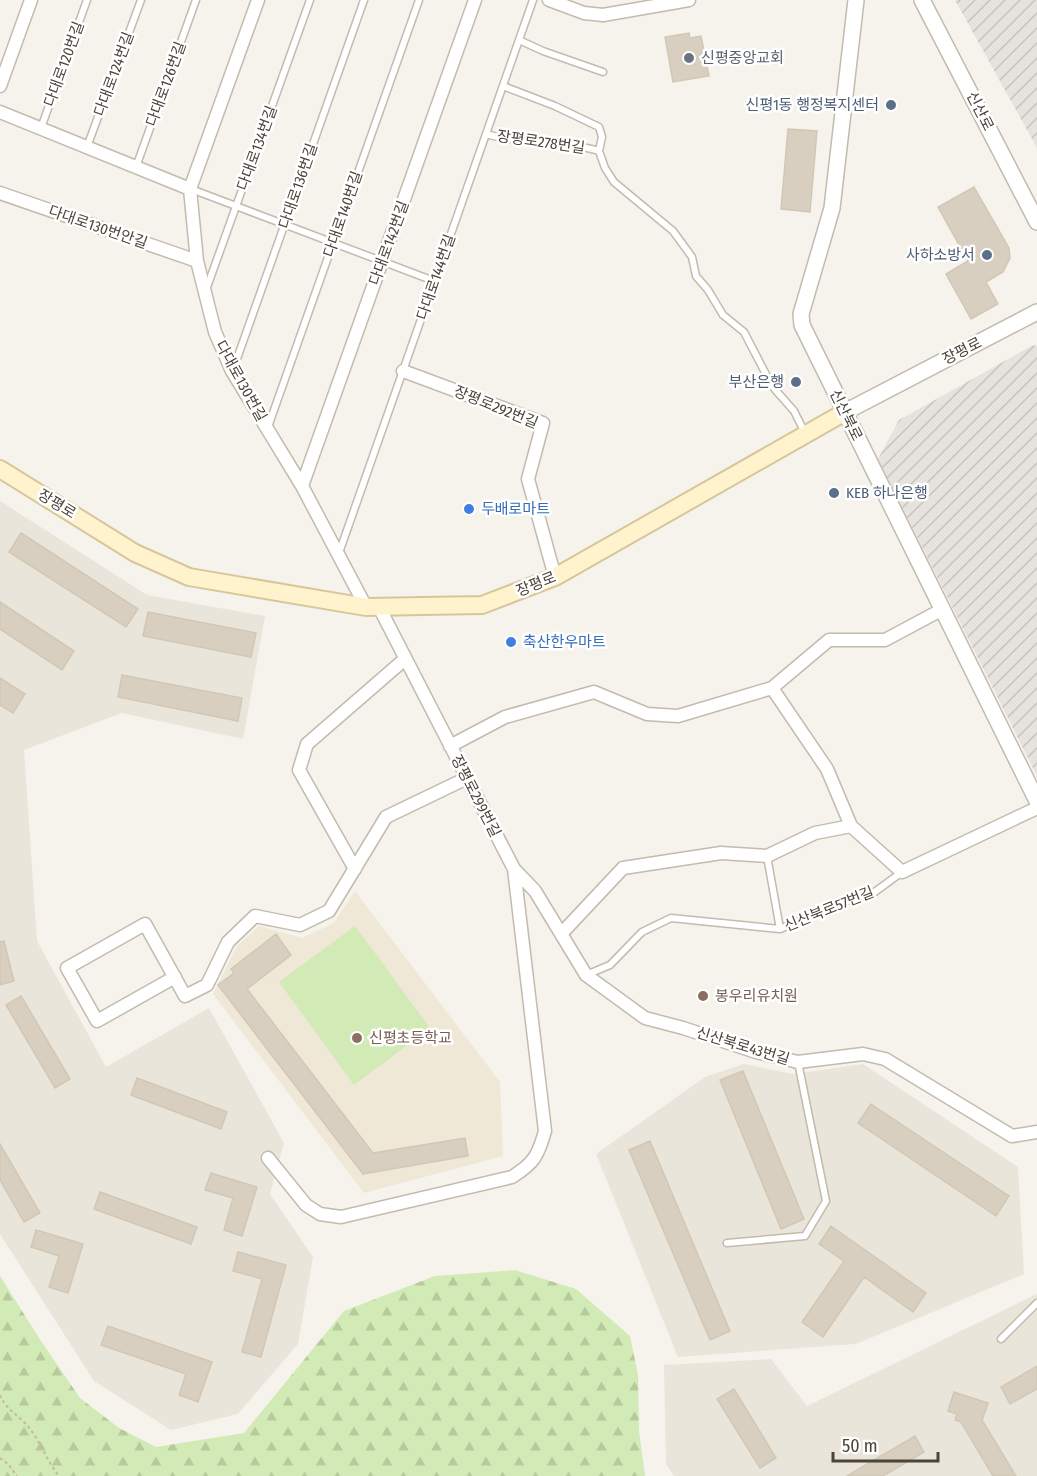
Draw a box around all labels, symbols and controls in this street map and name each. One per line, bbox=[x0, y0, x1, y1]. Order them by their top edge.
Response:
street label: 다대로120번길 bbox=[40, 19, 88, 109]
street label: 다대로124번길 bbox=[90, 29, 138, 119]
street label: 다대로126번길 bbox=[142, 39, 190, 129]
place label: 신평중앙교회 bbox=[701, 49, 784, 67]
marker: 신평중앙교회 bbox=[682, 51, 696, 65]
street label: 신산로 bbox=[963, 88, 997, 134]
place label: 신평1동 행정복지센터 bbox=[745, 96, 879, 114]
marker: 신평1동 행정복지센터 bbox=[884, 98, 898, 112]
street label: 다대로134번길 bbox=[233, 103, 281, 193]
street label: 장평로278번길 bbox=[496, 127, 586, 157]
street label: 다대로136번길 bbox=[275, 141, 321, 231]
street label: 다대로140번길 bbox=[320, 169, 366, 259]
street label: 다대로142번길 bbox=[365, 198, 413, 288]
street label: 다대로130번안길 bbox=[46, 202, 150, 252]
street label: 다대로144번길 bbox=[413, 232, 459, 322]
place label: 사하소방서 bbox=[906, 246, 975, 264]
marker: 사하소방서 bbox=[980, 248, 994, 262]
street label: 장평로 bbox=[939, 334, 985, 368]
street label: 다대로130번길 bbox=[211, 338, 271, 424]
place label: 부산은행 bbox=[729, 373, 784, 391]
marker: 부산은행 bbox=[789, 375, 803, 389]
street label: 장평로292번길 bbox=[451, 382, 541, 432]
street label: 신산북로 bbox=[826, 386, 866, 444]
place label: KEB 하나은행 bbox=[846, 484, 928, 502]
street label: 장평로 bbox=[35, 486, 79, 522]
marker: KEB 하나은행 bbox=[827, 486, 841, 500]
place label: 두배로마트 bbox=[481, 500, 550, 518]
marker: 두배로마트 bbox=[462, 502, 476, 516]
street label: 장평로 bbox=[513, 568, 559, 600]
place label: 축산한우마트 bbox=[523, 633, 606, 651]
marker: 축산한우마트 bbox=[504, 635, 518, 649]
street label: 장평로299번길 bbox=[448, 752, 504, 840]
street label: 신산북로57번길 bbox=[781, 883, 877, 935]
place label: 봉우리유치원 bbox=[715, 987, 798, 1005]
marker: 봉우리유치원 bbox=[696, 989, 710, 1003]
street label: 신산북로43번길 bbox=[694, 1023, 792, 1069]
place label: 신평초등학교 bbox=[369, 1029, 452, 1047]
marker: 신평초등학교 bbox=[350, 1031, 364, 1045]
scale bar bbox=[833, 1425, 938, 1463]
text: 50 m bbox=[842, 1435, 878, 1457]

